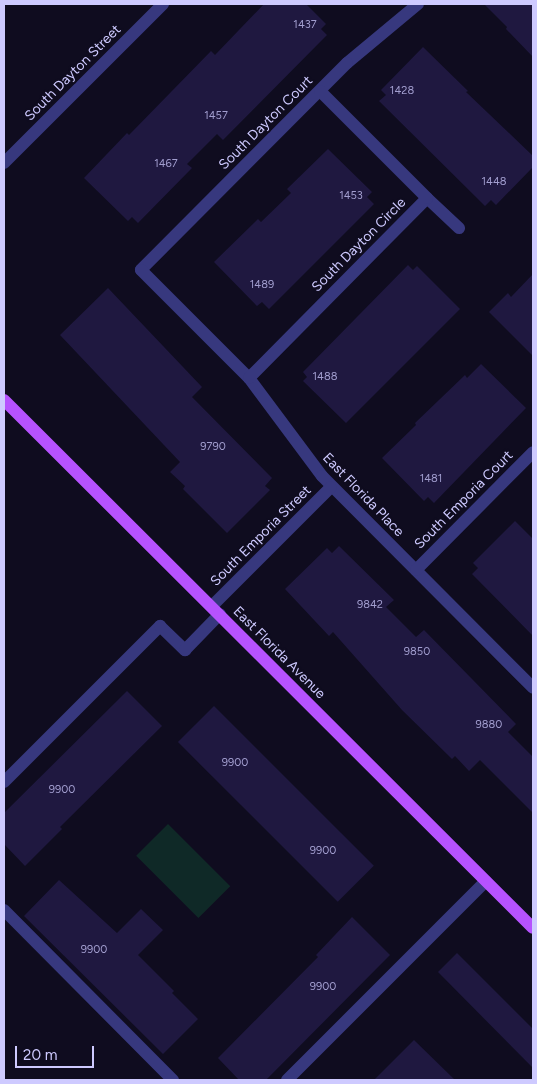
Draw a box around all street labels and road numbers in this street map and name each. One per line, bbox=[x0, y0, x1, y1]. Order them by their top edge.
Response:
street label: South Dayton Street bbox=[21, 21, 125, 125]
street label: South Dayton Court bbox=[216, 73, 316, 173]
street label: South Dayton Circle bbox=[308, 194, 410, 296]
street label: South Emporia Court bbox=[411, 447, 517, 553]
street label: East Florida Place bbox=[319, 450, 407, 540]
street label: South Emporia Street bbox=[207, 482, 315, 590]
street label: East Florida Avenue bbox=[229, 603, 329, 703]

